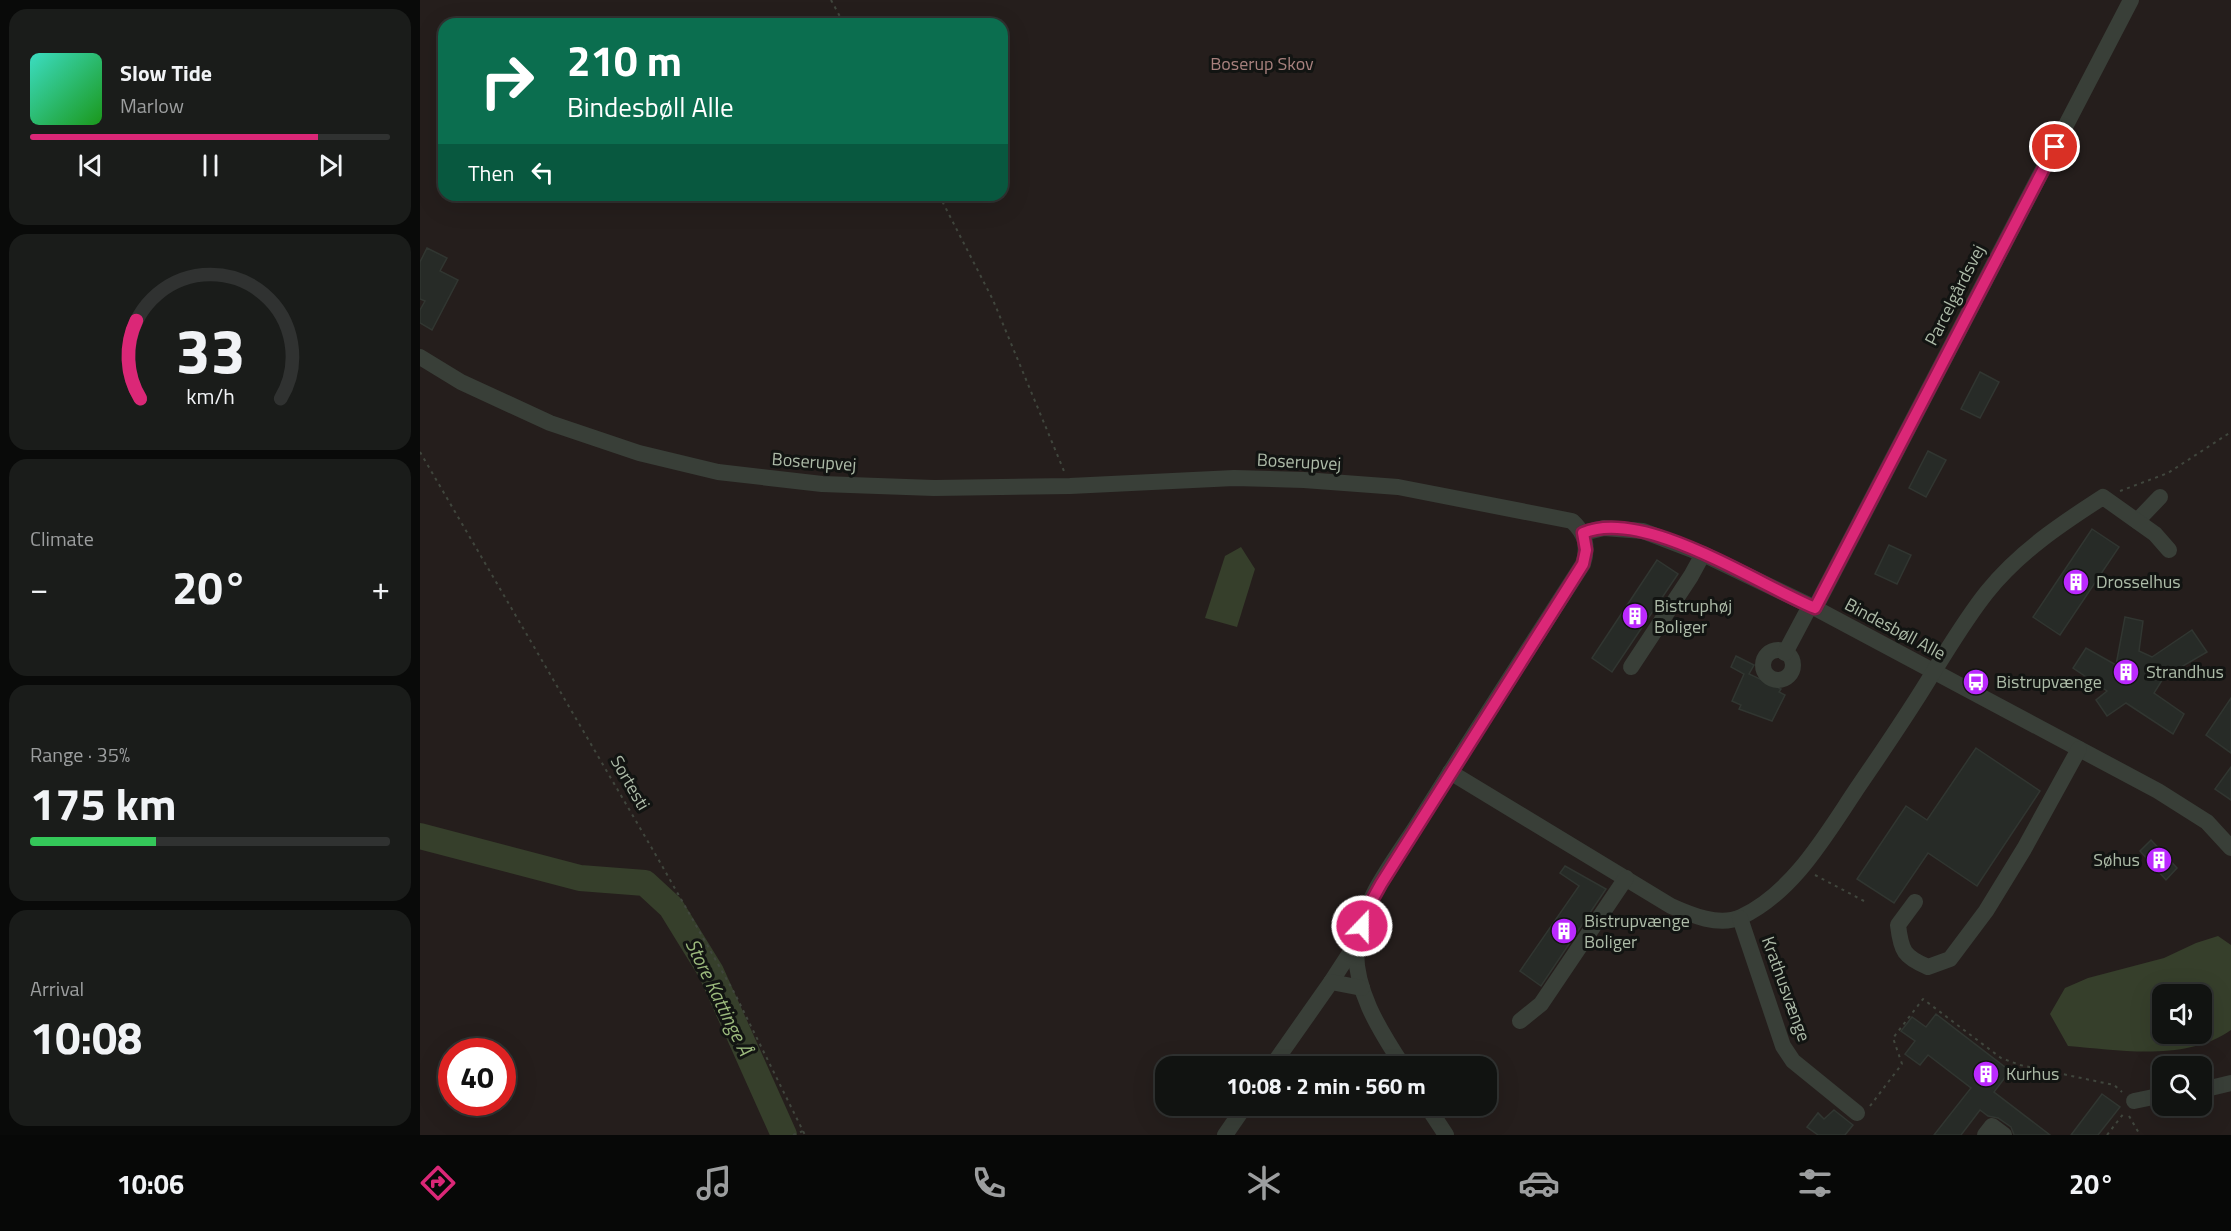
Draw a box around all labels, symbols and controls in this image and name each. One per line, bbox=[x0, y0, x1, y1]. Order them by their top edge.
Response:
text: 210 m bbox=[567, 28, 682, 92]
icon: right bbox=[468, 42, 546, 120]
park label: Boserup Skov bbox=[1210, 50, 1314, 77]
text: Slow Tide bbox=[120, 56, 212, 90]
text: Bindesbøll Alle bbox=[567, 86, 734, 127]
text: Marlow bbox=[120, 90, 184, 121]
pin bbox=[2029, 121, 2080, 172]
icon: arrive bbox=[2038, 130, 2071, 163]
icon: previous bbox=[74, 149, 107, 182]
icon: pause bbox=[194, 149, 227, 182]
icon: next bbox=[314, 149, 347, 182]
text: Then bbox=[468, 156, 514, 190]
icon: left bbox=[526, 156, 559, 189]
street label: Parcelgårdsvej bbox=[1918, 240, 1992, 350]
text: 33 bbox=[175, 302, 245, 397]
text: km/h bbox=[186, 381, 234, 413]
street label: Boserupvej bbox=[771, 445, 857, 478]
street label: Boserupvej bbox=[1256, 446, 1342, 477]
text: Climate bbox=[30, 523, 94, 554]
text: 20° bbox=[172, 553, 248, 621]
text: − bbox=[30, 563, 48, 613]
text: + bbox=[372, 563, 390, 613]
building icon: Drosselhus bbox=[2061, 567, 2091, 597]
place label: Drosselhus bbox=[2096, 568, 2181, 595]
street label: Bindesbøll Alle bbox=[1840, 591, 1951, 667]
place label: Bistruphøj Boliger bbox=[1654, 592, 1732, 640]
building icon: Bistruphøj Boliger bbox=[1620, 601, 1650, 631]
building icon: Strandhus bbox=[2111, 657, 2141, 687]
place label: Strandhus bbox=[2146, 658, 2224, 685]
bus stop icon: Bistrupvænge bbox=[1961, 667, 1991, 697]
place label: Bistrupvænge bbox=[1996, 668, 2102, 695]
text: Range · 35% bbox=[30, 739, 130, 770]
street label: Sortesti bbox=[604, 750, 657, 815]
text: 175 km bbox=[30, 769, 176, 837]
building icon: Søhus bbox=[2144, 845, 2174, 875]
place label: Søhus bbox=[2093, 846, 2140, 873]
position arrow bbox=[1330, 894, 1394, 958]
place label: Bistrupvænge Boliger bbox=[1584, 907, 1690, 955]
building icon: Bistrupvænge Boliger bbox=[1549, 916, 1579, 946]
street label: Krathusvænge bbox=[1755, 932, 1818, 1045]
water label: Store Kattinge Å bbox=[678, 933, 762, 1061]
text: Arrival bbox=[30, 973, 84, 1004]
map controls bbox=[2152, 984, 2212, 1116]
button: sound bbox=[2152, 984, 2212, 1044]
text: 10:08 bbox=[30, 1003, 142, 1071]
speed limit sign: 40 bbox=[438, 1038, 516, 1116]
button: search bbox=[2152, 1056, 2212, 1116]
building icon: Kurhus bbox=[1971, 1059, 2001, 1089]
place label: Kurhus bbox=[2006, 1060, 2059, 1087]
text: 10:08 · 2 min · 560 m bbox=[1226, 1069, 1426, 1103]
icon: directions bbox=[417, 1162, 459, 1204]
icon: music bbox=[693, 1162, 735, 1204]
icon: phone bbox=[968, 1162, 1010, 1204]
icon: climate bbox=[1243, 1162, 1285, 1204]
icon: car bbox=[1518, 1162, 1560, 1204]
icon: filters bbox=[1794, 1162, 1836, 1204]
text: 10:06 bbox=[117, 1163, 184, 1204]
text: 20° bbox=[2069, 1163, 2114, 1204]

